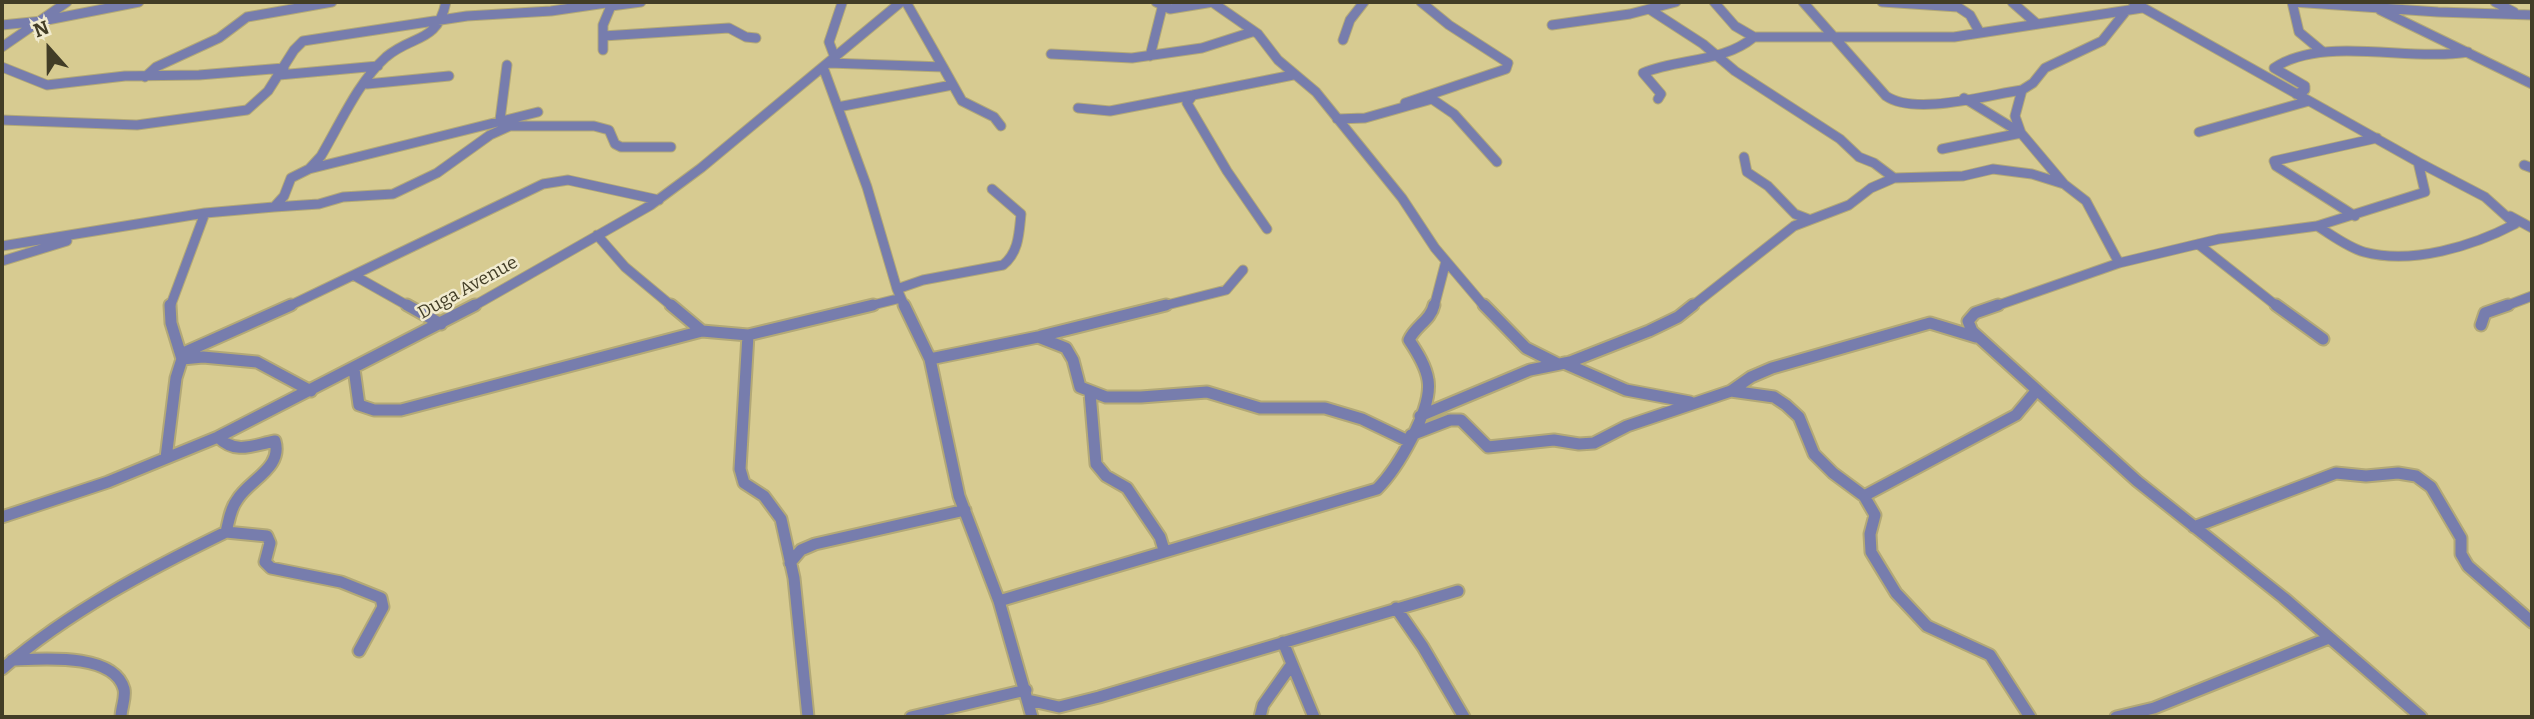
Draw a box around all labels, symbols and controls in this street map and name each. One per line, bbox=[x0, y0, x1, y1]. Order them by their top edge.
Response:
north arrow bbox=[14, 14, 84, 84]
text: N bbox=[30, 16, 52, 42]
street label: Duga Avenue bbox=[414, 252, 522, 324]

